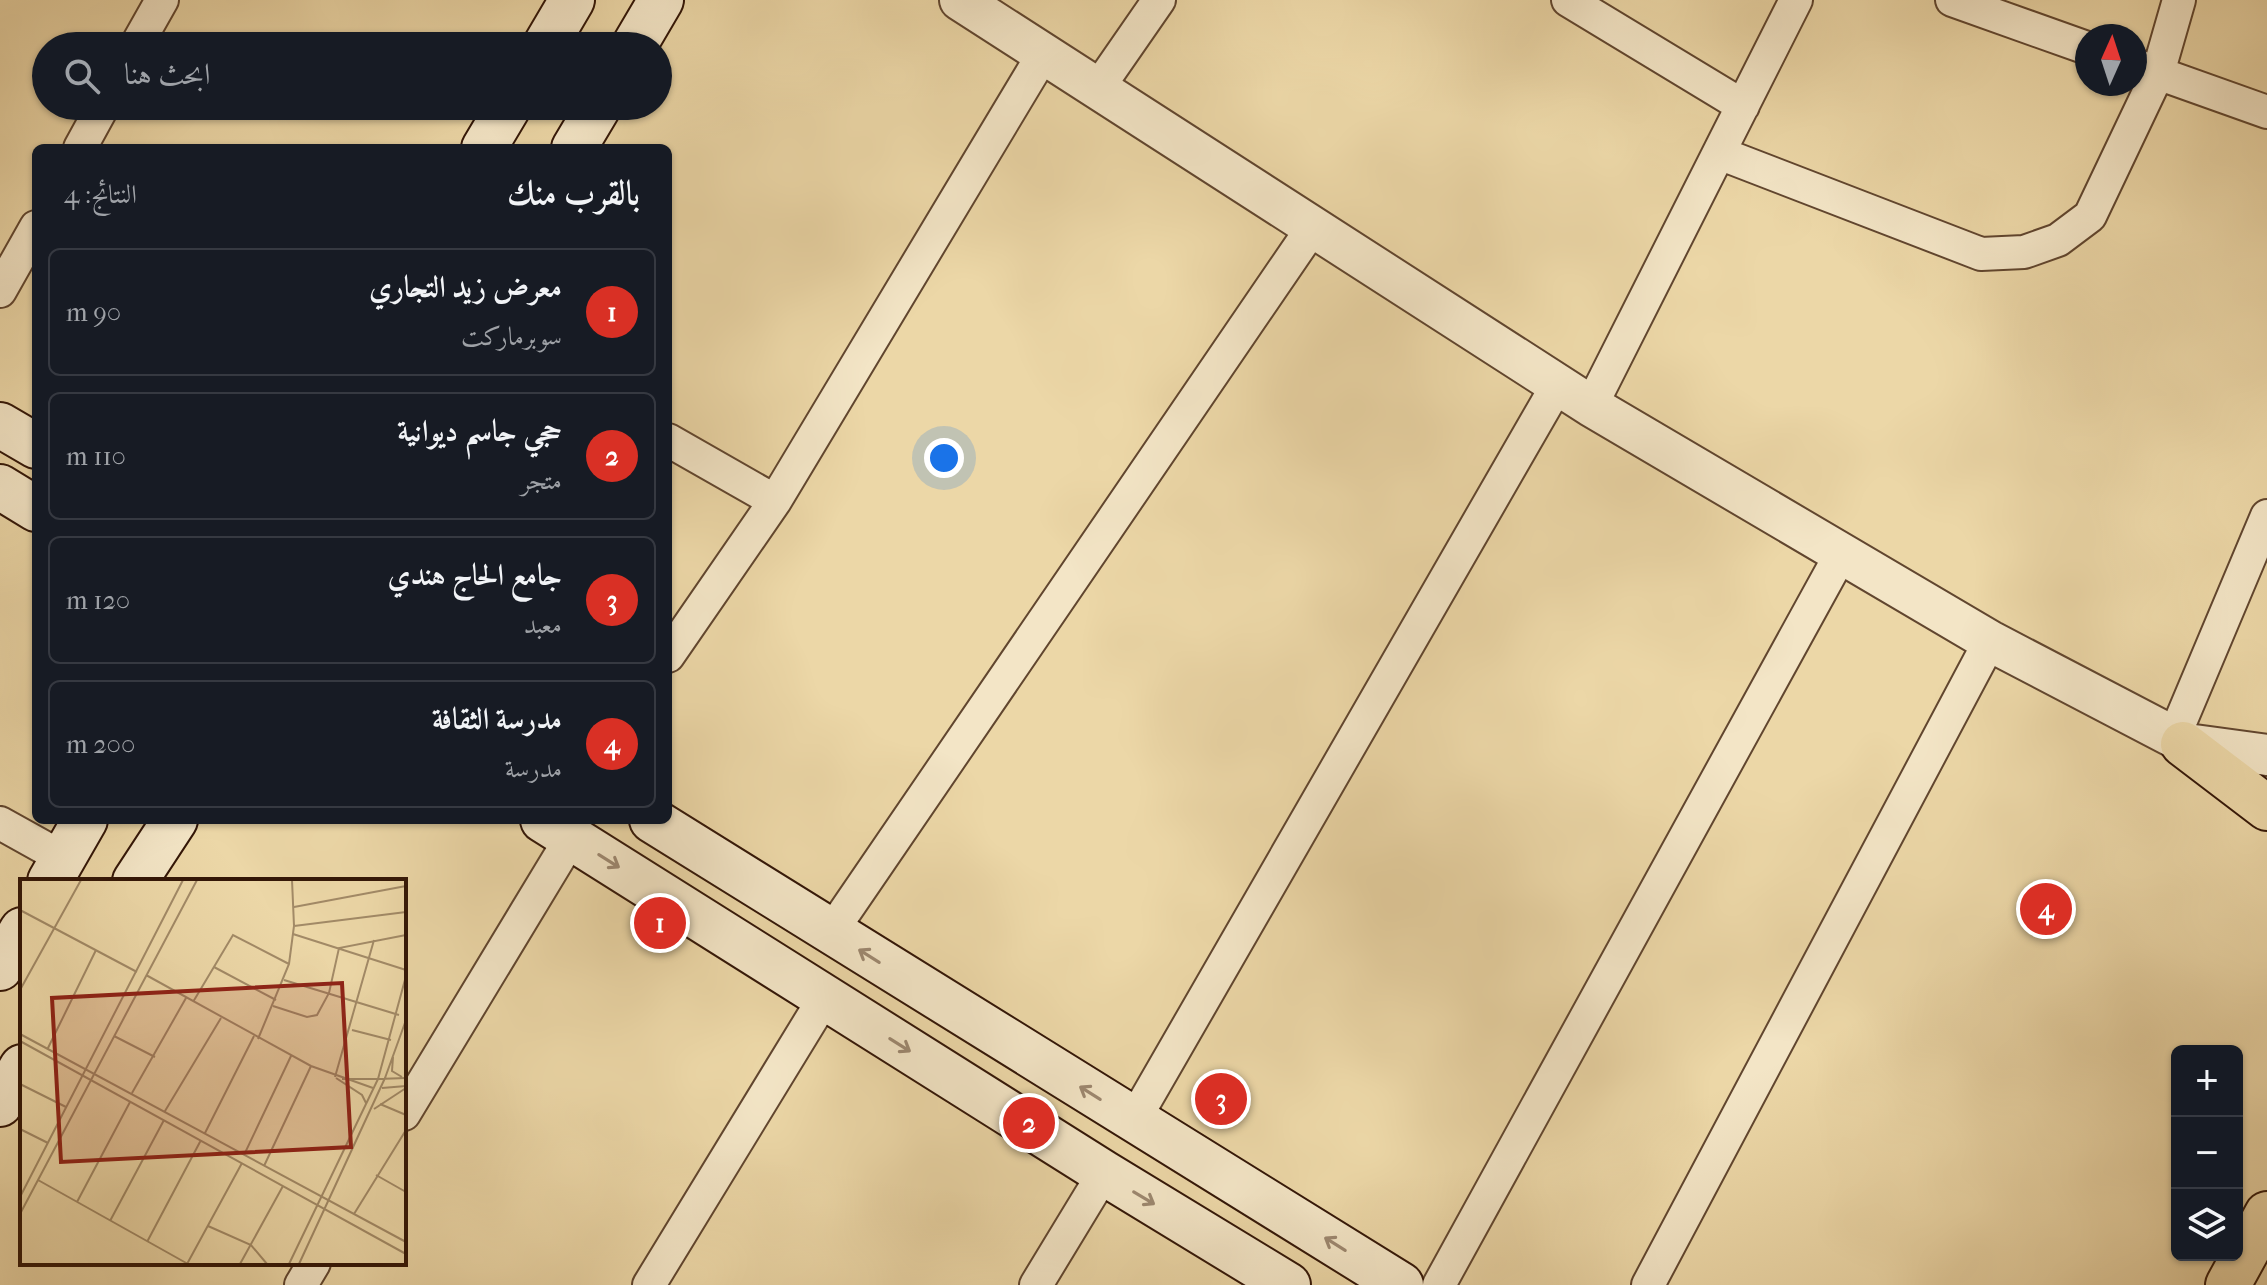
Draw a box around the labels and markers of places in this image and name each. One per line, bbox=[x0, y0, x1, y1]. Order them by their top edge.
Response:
pin: 4 bbox=[2020, 879, 2072, 939]
pin: 1 bbox=[634, 893, 686, 953]
pin: 3 bbox=[1195, 1069, 1247, 1129]
pin: 2 bbox=[1003, 1093, 1055, 1153]

